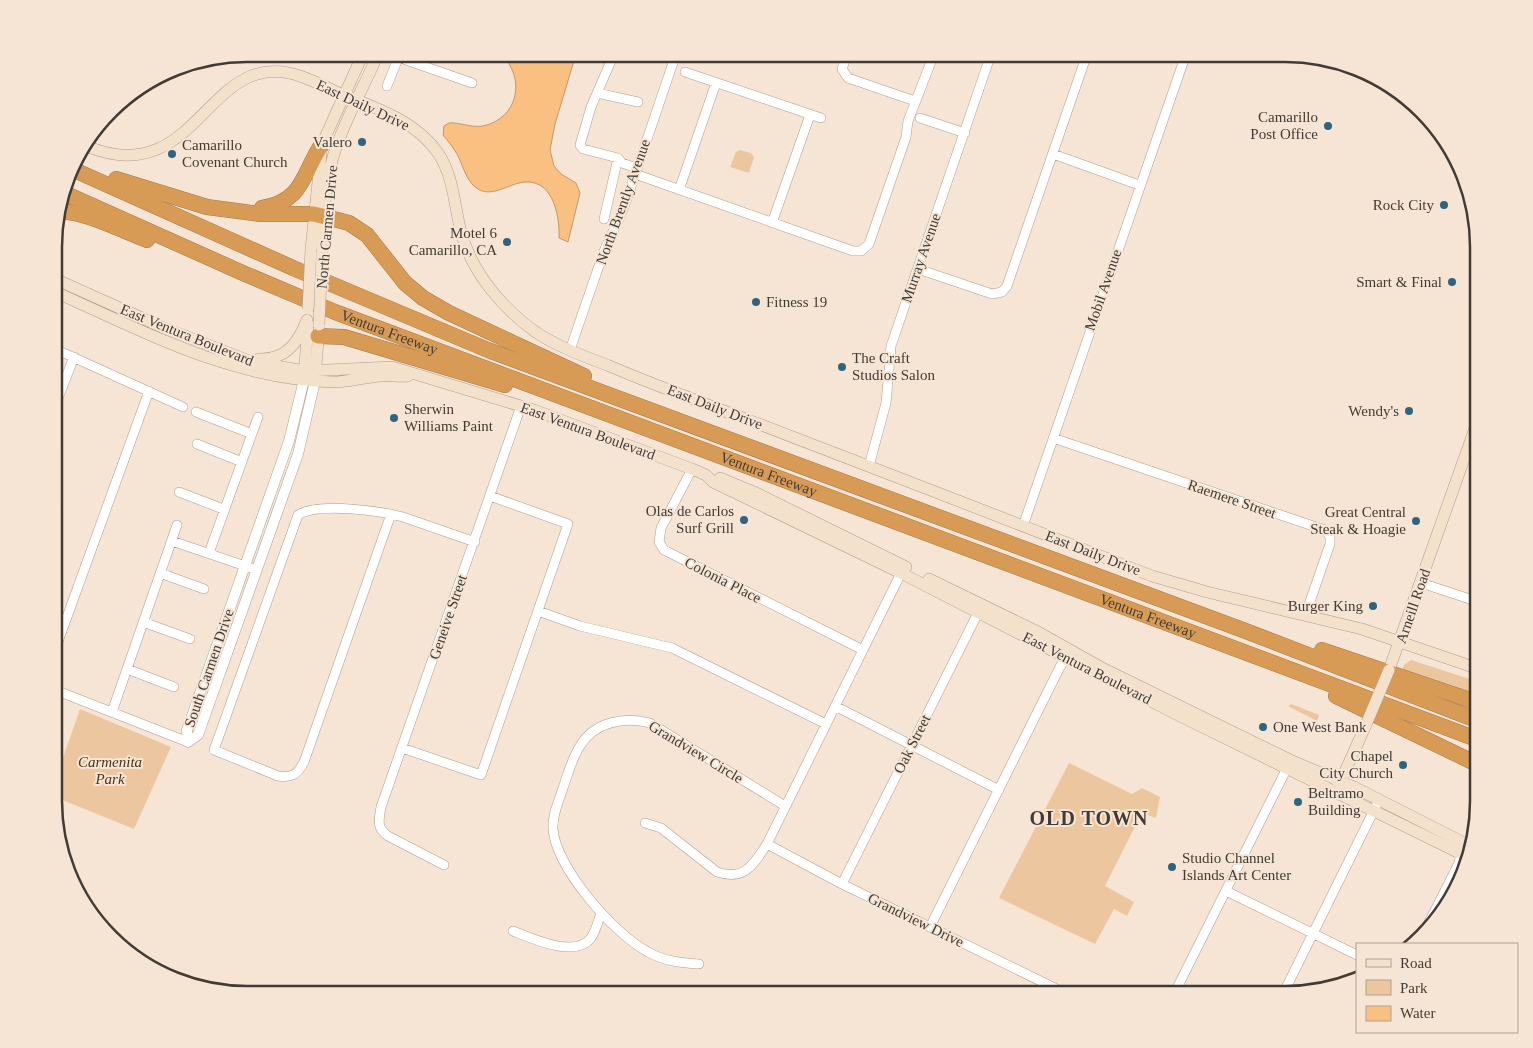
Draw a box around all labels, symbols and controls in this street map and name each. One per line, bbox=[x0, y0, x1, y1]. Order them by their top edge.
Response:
street label: East Daily Drive bbox=[314, 76, 412, 134]
place label: Camarillo Post Office bbox=[1250, 109, 1318, 142]
marker: Camarillo Post Office bbox=[1322, 120, 1334, 132]
place label: Valero bbox=[313, 134, 352, 150]
marker: Valero bbox=[356, 136, 368, 148]
place label: Camarillo Covenant Church bbox=[182, 137, 288, 170]
street label: North Brently Avenue bbox=[593, 137, 653, 267]
marker: Camarillo Covenant Church bbox=[166, 148, 178, 160]
street label: North Carmen Drive bbox=[314, 164, 340, 290]
place label: Rock City bbox=[1373, 197, 1434, 213]
marker: Rock City bbox=[1438, 199, 1450, 211]
street label: Murray Avenue bbox=[898, 211, 944, 305]
place label: Motel 6 Camarillo, CA bbox=[409, 225, 497, 258]
marker: Motel 6 Camarillo, CA bbox=[501, 236, 513, 248]
street label: Mobil Avenue bbox=[1082, 247, 1125, 333]
place label: Smart & Final bbox=[1356, 274, 1442, 290]
marker: Smart & Final bbox=[1446, 276, 1458, 288]
place label: Fitness 19 bbox=[766, 294, 827, 310]
marker: Fitness 19 bbox=[750, 296, 762, 308]
street label: East Ventura Boulevard bbox=[118, 301, 256, 369]
street label: Ventura Freeway bbox=[339, 307, 440, 358]
place label: The Craft Studios Salon bbox=[852, 350, 935, 383]
marker: The Craft Studios Salon bbox=[836, 361, 848, 373]
street label: East Daily Drive bbox=[665, 381, 765, 433]
street label: East Ventura Boulevard bbox=[518, 399, 658, 463]
place label: Sherwin Williams Paint bbox=[404, 401, 494, 434]
place label: Wendy's bbox=[1348, 403, 1399, 419]
marker: Wendy's bbox=[1403, 405, 1415, 417]
marker: Sherwin Williams Paint bbox=[388, 412, 400, 424]
street label: Ventura Freeway bbox=[718, 449, 820, 500]
street label: Raemere Street bbox=[1186, 476, 1279, 522]
place label: Olas de Carlos Surf Grill bbox=[646, 503, 734, 536]
place label: Great Central Steak & Hoagie bbox=[1310, 504, 1406, 537]
marker: Olas de Carlos Surf Grill bbox=[738, 514, 750, 526]
marker: Great Central Steak & Hoagie bbox=[1410, 515, 1422, 527]
street label: East Daily Drive bbox=[1043, 527, 1143, 579]
street label: Colonia Place bbox=[682, 554, 764, 606]
street label: Arneill Road bbox=[1393, 566, 1433, 645]
street label: Geneive Street bbox=[426, 572, 470, 662]
street label: Ventura Freeway bbox=[1097, 591, 1199, 642]
place label: Burger King bbox=[1288, 598, 1363, 614]
marker: Burger King bbox=[1367, 600, 1379, 612]
street label: South Carmen Drive bbox=[181, 606, 237, 729]
street label: East Ventura Boulevard bbox=[1020, 629, 1154, 708]
street label: Oak Street bbox=[890, 711, 934, 776]
street label: Grandview Circle bbox=[646, 718, 746, 787]
place label: One West Bank bbox=[1273, 719, 1367, 735]
marker: One West Bank bbox=[1257, 721, 1269, 733]
place label: Chapel City Church bbox=[1319, 748, 1393, 781]
park label: Carmenita Park bbox=[78, 754, 142, 787]
marker: Chapel City Church bbox=[1397, 759, 1409, 771]
place label: Beltramo Building bbox=[1308, 785, 1364, 818]
marker: Beltramo Building bbox=[1292, 796, 1304, 808]
district label: OLD TOWN bbox=[1030, 807, 1148, 829]
place label: Studio Channel Islands Art Center bbox=[1182, 850, 1291, 883]
marker: Studio Channel Islands Art Center bbox=[1166, 861, 1178, 873]
street label: Grandview Drive bbox=[866, 890, 967, 950]
legend bbox=[1356, 943, 1518, 1033]
text: Road bbox=[1400, 955, 1432, 971]
text: Park bbox=[1400, 980, 1428, 996]
text: Water bbox=[1400, 1005, 1435, 1021]

